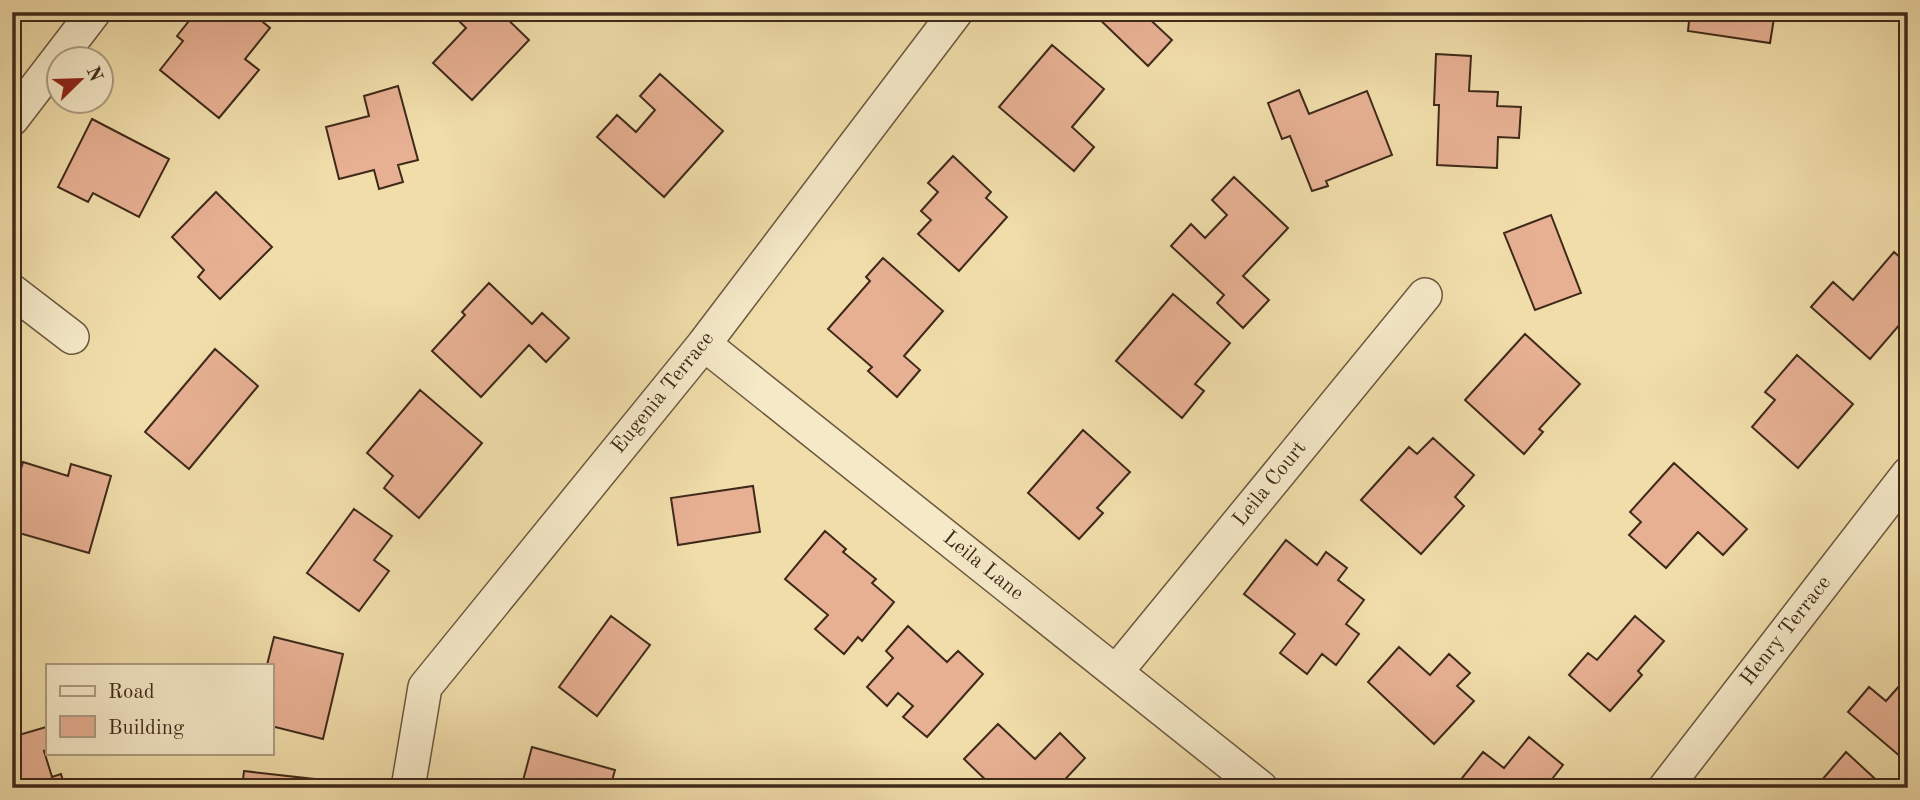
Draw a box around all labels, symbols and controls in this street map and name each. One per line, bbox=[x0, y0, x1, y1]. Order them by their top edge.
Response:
north arrow bbox=[46, 46, 116, 116]
text: N bbox=[82, 64, 105, 85]
street label: Eugenia Terrace bbox=[608, 328, 718, 458]
street label: Leila Court bbox=[1229, 437, 1311, 531]
street label: Leila Lane bbox=[939, 527, 1027, 605]
street label: Henry Terrace bbox=[1737, 572, 1835, 690]
legend bbox=[46, 664, 273, 754]
text: Road bbox=[108, 682, 155, 703]
text: Building bbox=[108, 718, 185, 739]

